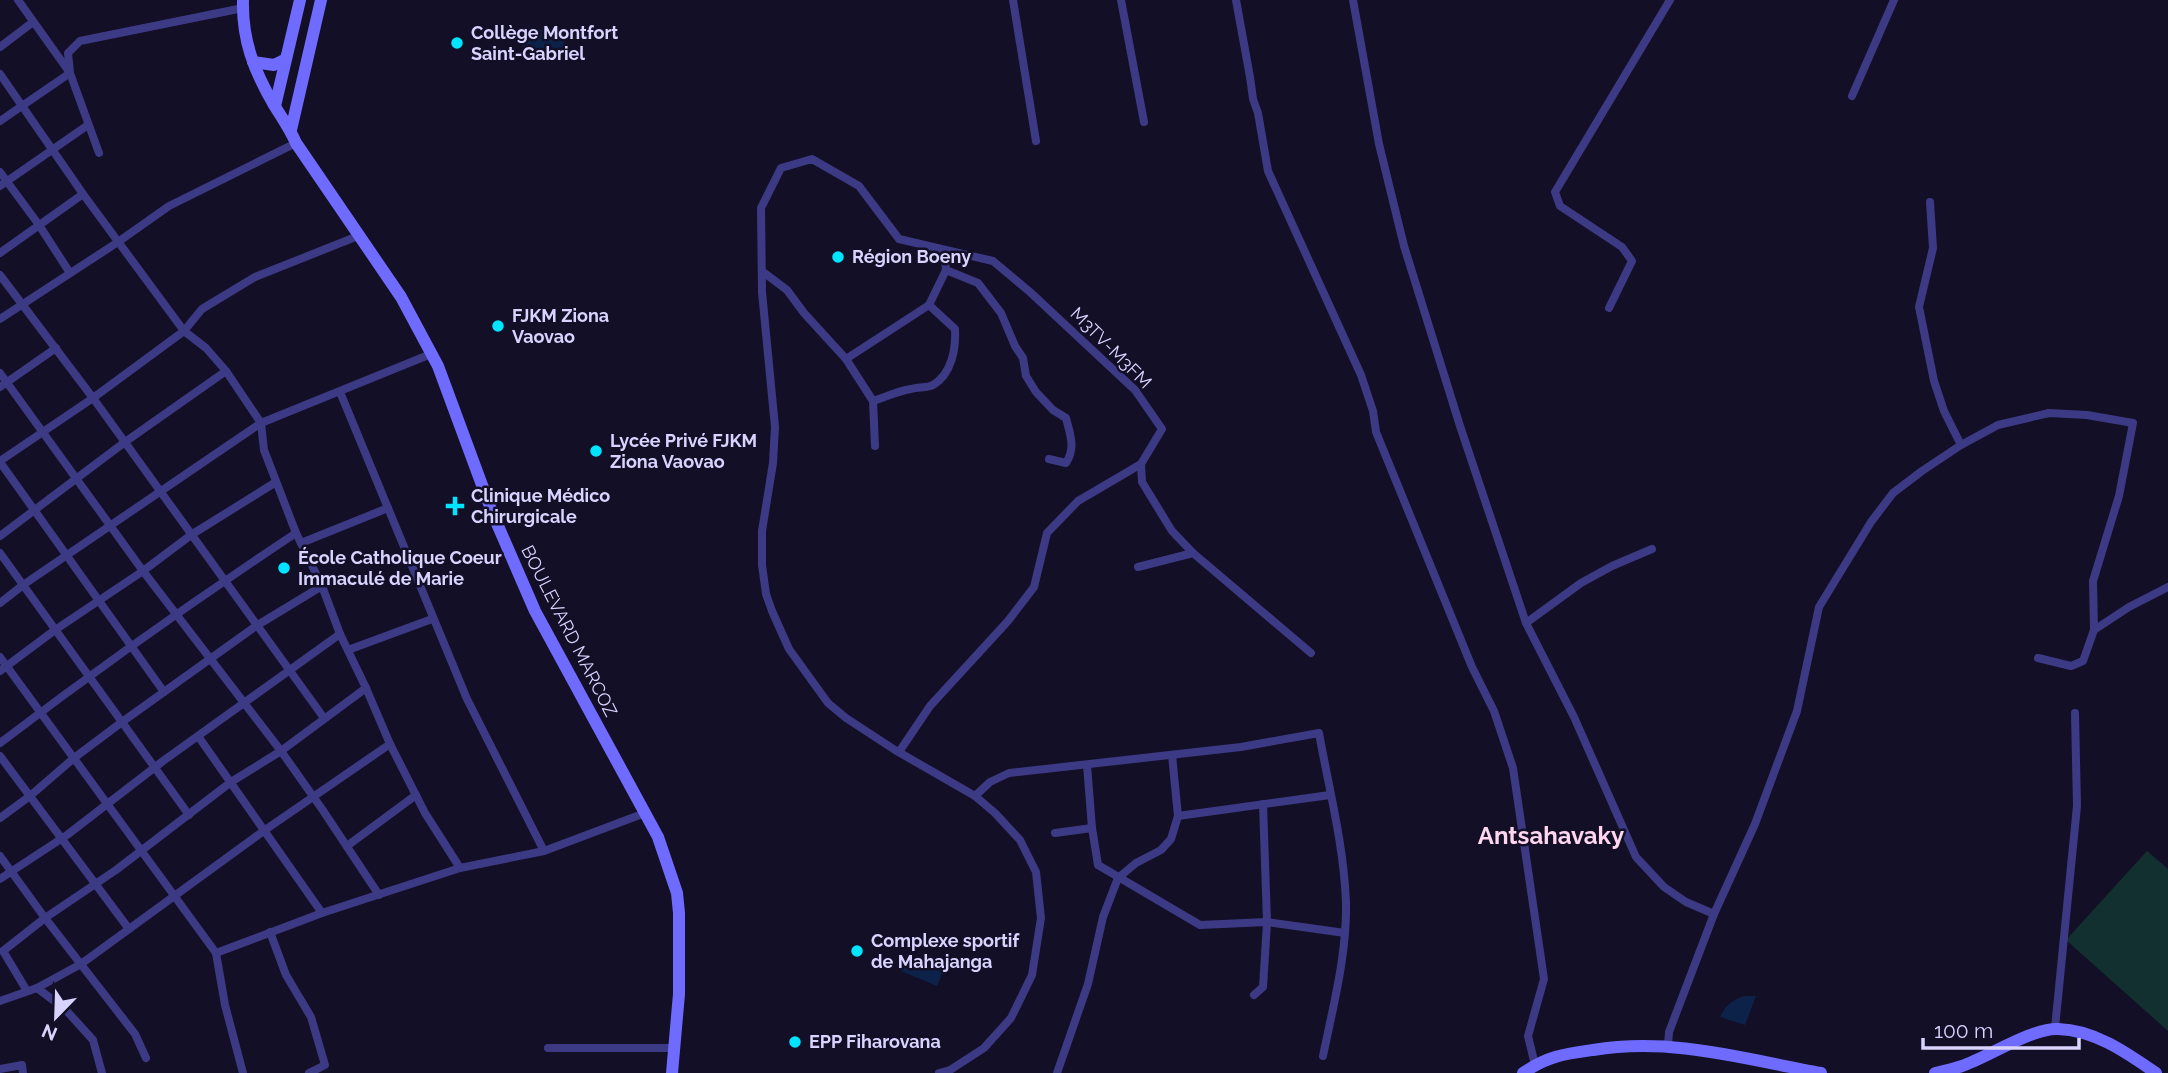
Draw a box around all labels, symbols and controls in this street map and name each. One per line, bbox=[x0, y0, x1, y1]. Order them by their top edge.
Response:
place label: Collège Montfort Saint-Gabriel bbox=[471, 22, 618, 64]
marker: Collège Montfort Saint-Gabriel bbox=[449, 35, 465, 51]
place label: Région Boeny bbox=[852, 246, 971, 267]
marker: Région Boeny bbox=[830, 249, 846, 265]
street label: M3TV-M3FM bbox=[1066, 303, 1156, 393]
place label: FJKM Ziona Vaovao bbox=[512, 305, 609, 347]
marker: FJKM Ziona Vaovao bbox=[490, 318, 506, 334]
place label: Lycée Privé FJKM Ziona Vaovao bbox=[610, 430, 757, 472]
marker: Lycée Privé FJKM Ziona Vaovao bbox=[588, 443, 604, 459]
place label: Clinique Médico Chirurgicale bbox=[471, 485, 610, 527]
marker: Clinique Médico Chirurgicale bbox=[445, 496, 465, 516]
street label: BOULEVARD MARCOZ bbox=[517, 542, 622, 720]
place label: École Catholique Coeur Immaculé de Marie bbox=[298, 547, 502, 589]
marker: École Catholique Coeur Immaculé de Marie bbox=[276, 560, 292, 576]
district label: Antsahavaky bbox=[1478, 821, 1624, 850]
place label: Complexe sportif de Mahajanga bbox=[871, 930, 1020, 972]
marker: Complexe sportif de Mahajanga bbox=[849, 943, 865, 959]
north arrow bbox=[21, 982, 91, 1052]
scale bar bbox=[1923, 1006, 2079, 1050]
text: 100 m bbox=[1934, 1018, 1993, 1043]
text: N bbox=[38, 1020, 60, 1046]
place label: EPP Fiharovana bbox=[809, 1031, 941, 1052]
marker: EPP Fiharovana bbox=[787, 1034, 803, 1050]

